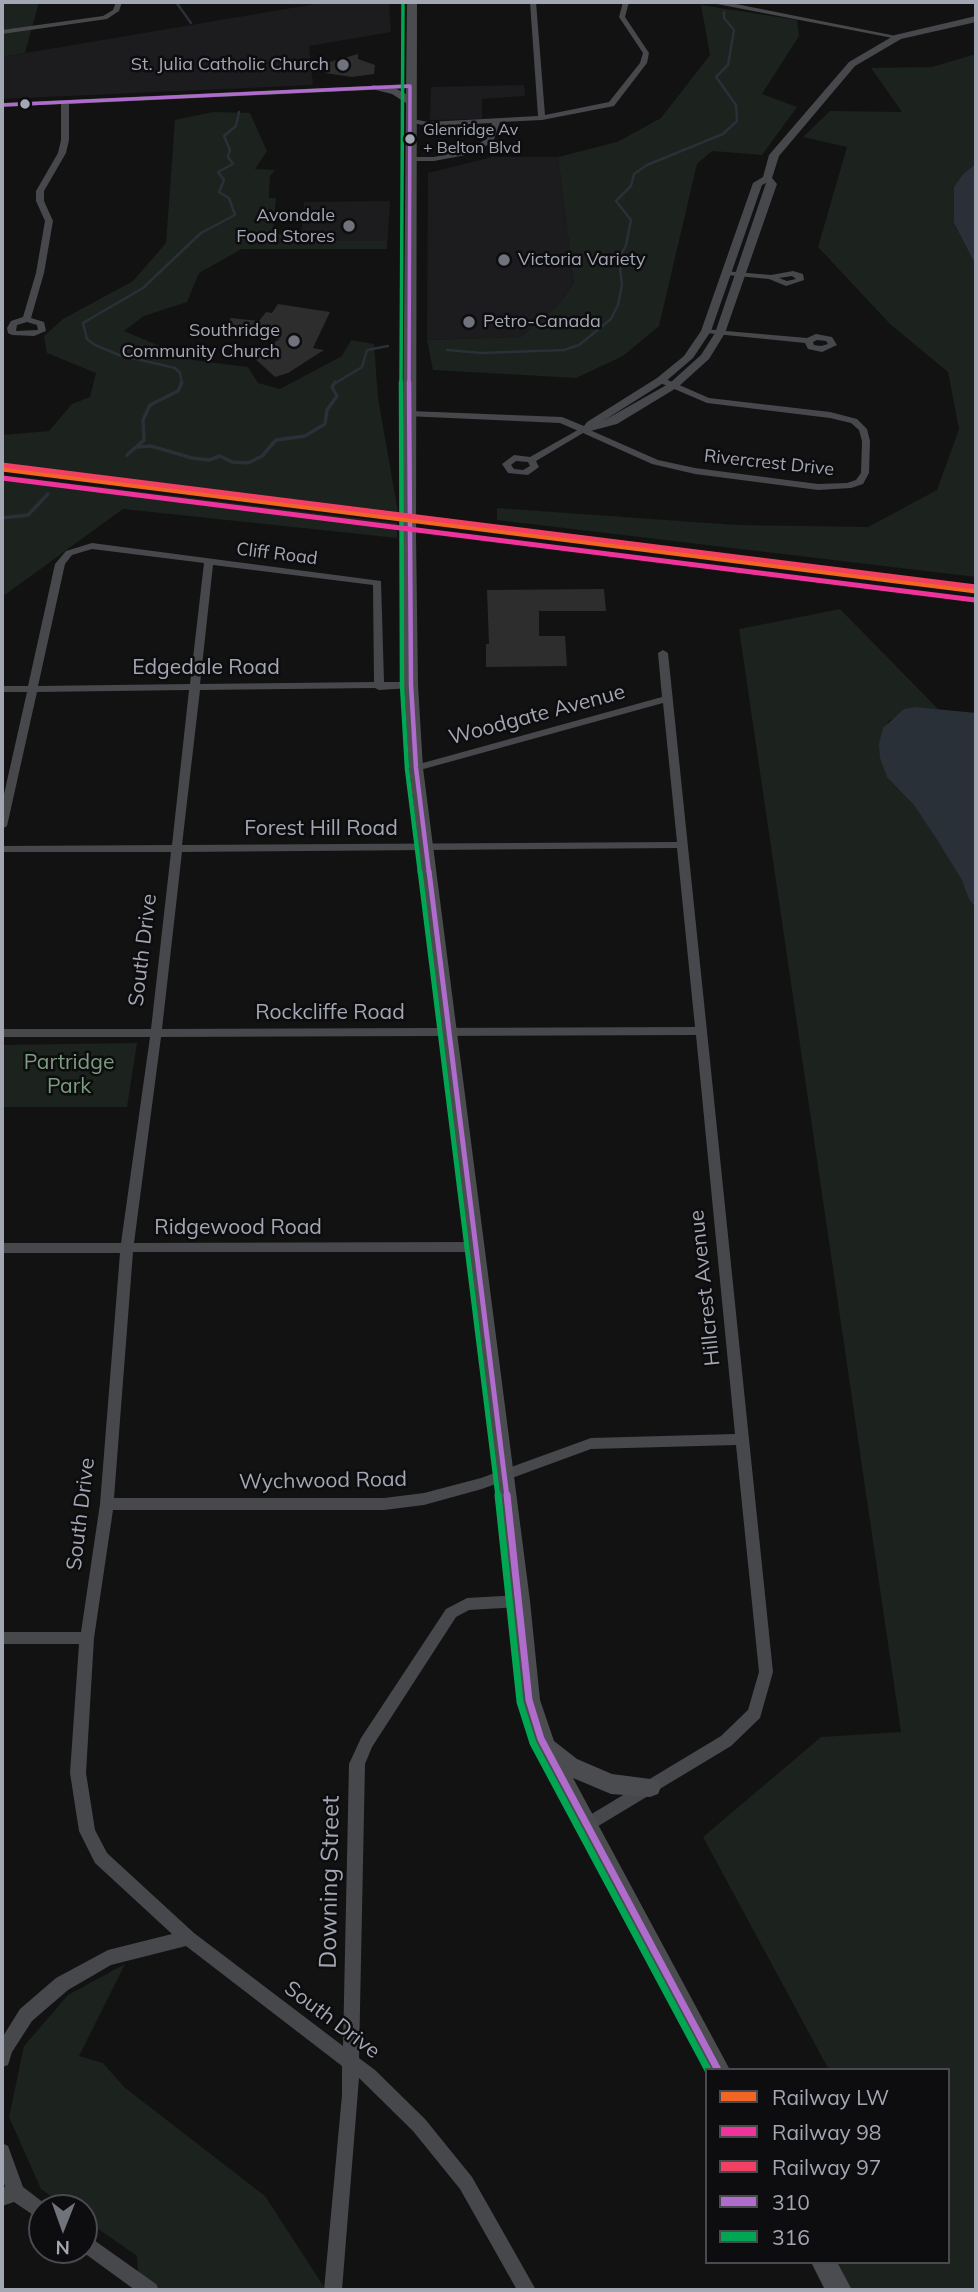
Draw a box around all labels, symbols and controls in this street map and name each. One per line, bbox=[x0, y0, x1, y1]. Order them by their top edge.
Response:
place label: St. Julia Catholic Church bbox=[131, 54, 329, 76]
marker: St. Julia Catholic Church bbox=[335, 57, 351, 73]
unlabelled marker bbox=[18, 97, 32, 111]
place label: Glenridge Av + Belton Blvd bbox=[423, 120, 521, 158]
marker: Glenridge Av + Belton Blvd bbox=[403, 132, 417, 146]
place label: Avondale Food Stores bbox=[236, 205, 335, 248]
marker: Avondale Food Stores bbox=[341, 218, 357, 234]
place label: Victoria Variety bbox=[518, 249, 645, 271]
marker: Victoria Variety bbox=[496, 252, 512, 268]
place label: Petro-Canada bbox=[483, 311, 601, 333]
marker: Petro-Canada bbox=[461, 314, 477, 330]
place label: Southridge Community Church bbox=[121, 320, 280, 362]
marker: Southridge Community Church bbox=[286, 333, 302, 349]
street label: Rivercrest Drive bbox=[703, 445, 835, 481]
street label: Cliff Road bbox=[235, 538, 319, 570]
street label: Edgedale Road bbox=[132, 655, 280, 681]
street label: Woodgate Avenue bbox=[446, 679, 628, 751]
street label: Forest Hill Road bbox=[244, 816, 398, 842]
street label: South Drive bbox=[124, 892, 162, 1008]
street label: Rockcliffe Road bbox=[255, 1000, 405, 1026]
park label: Partridge Park bbox=[24, 1050, 114, 1100]
street label: Hillcrest Avenue bbox=[684, 1209, 726, 1367]
street label: Ridgewood Road bbox=[154, 1215, 322, 1241]
street label: South Drive bbox=[62, 1456, 100, 1572]
street label: Wychwood Road bbox=[239, 1467, 407, 1495]
street label: Downing Street bbox=[314, 1795, 346, 1969]
street label: South Drive bbox=[279, 1976, 385, 2064]
legend bbox=[705, 2068, 950, 2264]
text: Railway LW bbox=[772, 2084, 889, 2110]
text: Railway 98 bbox=[772, 2119, 881, 2145]
text: Railway 97 bbox=[772, 2154, 881, 2180]
text: 310 bbox=[772, 2189, 810, 2215]
north arrow bbox=[28, 2194, 98, 2264]
text: 316 bbox=[772, 2224, 810, 2250]
text: N bbox=[55, 2236, 70, 2260]

